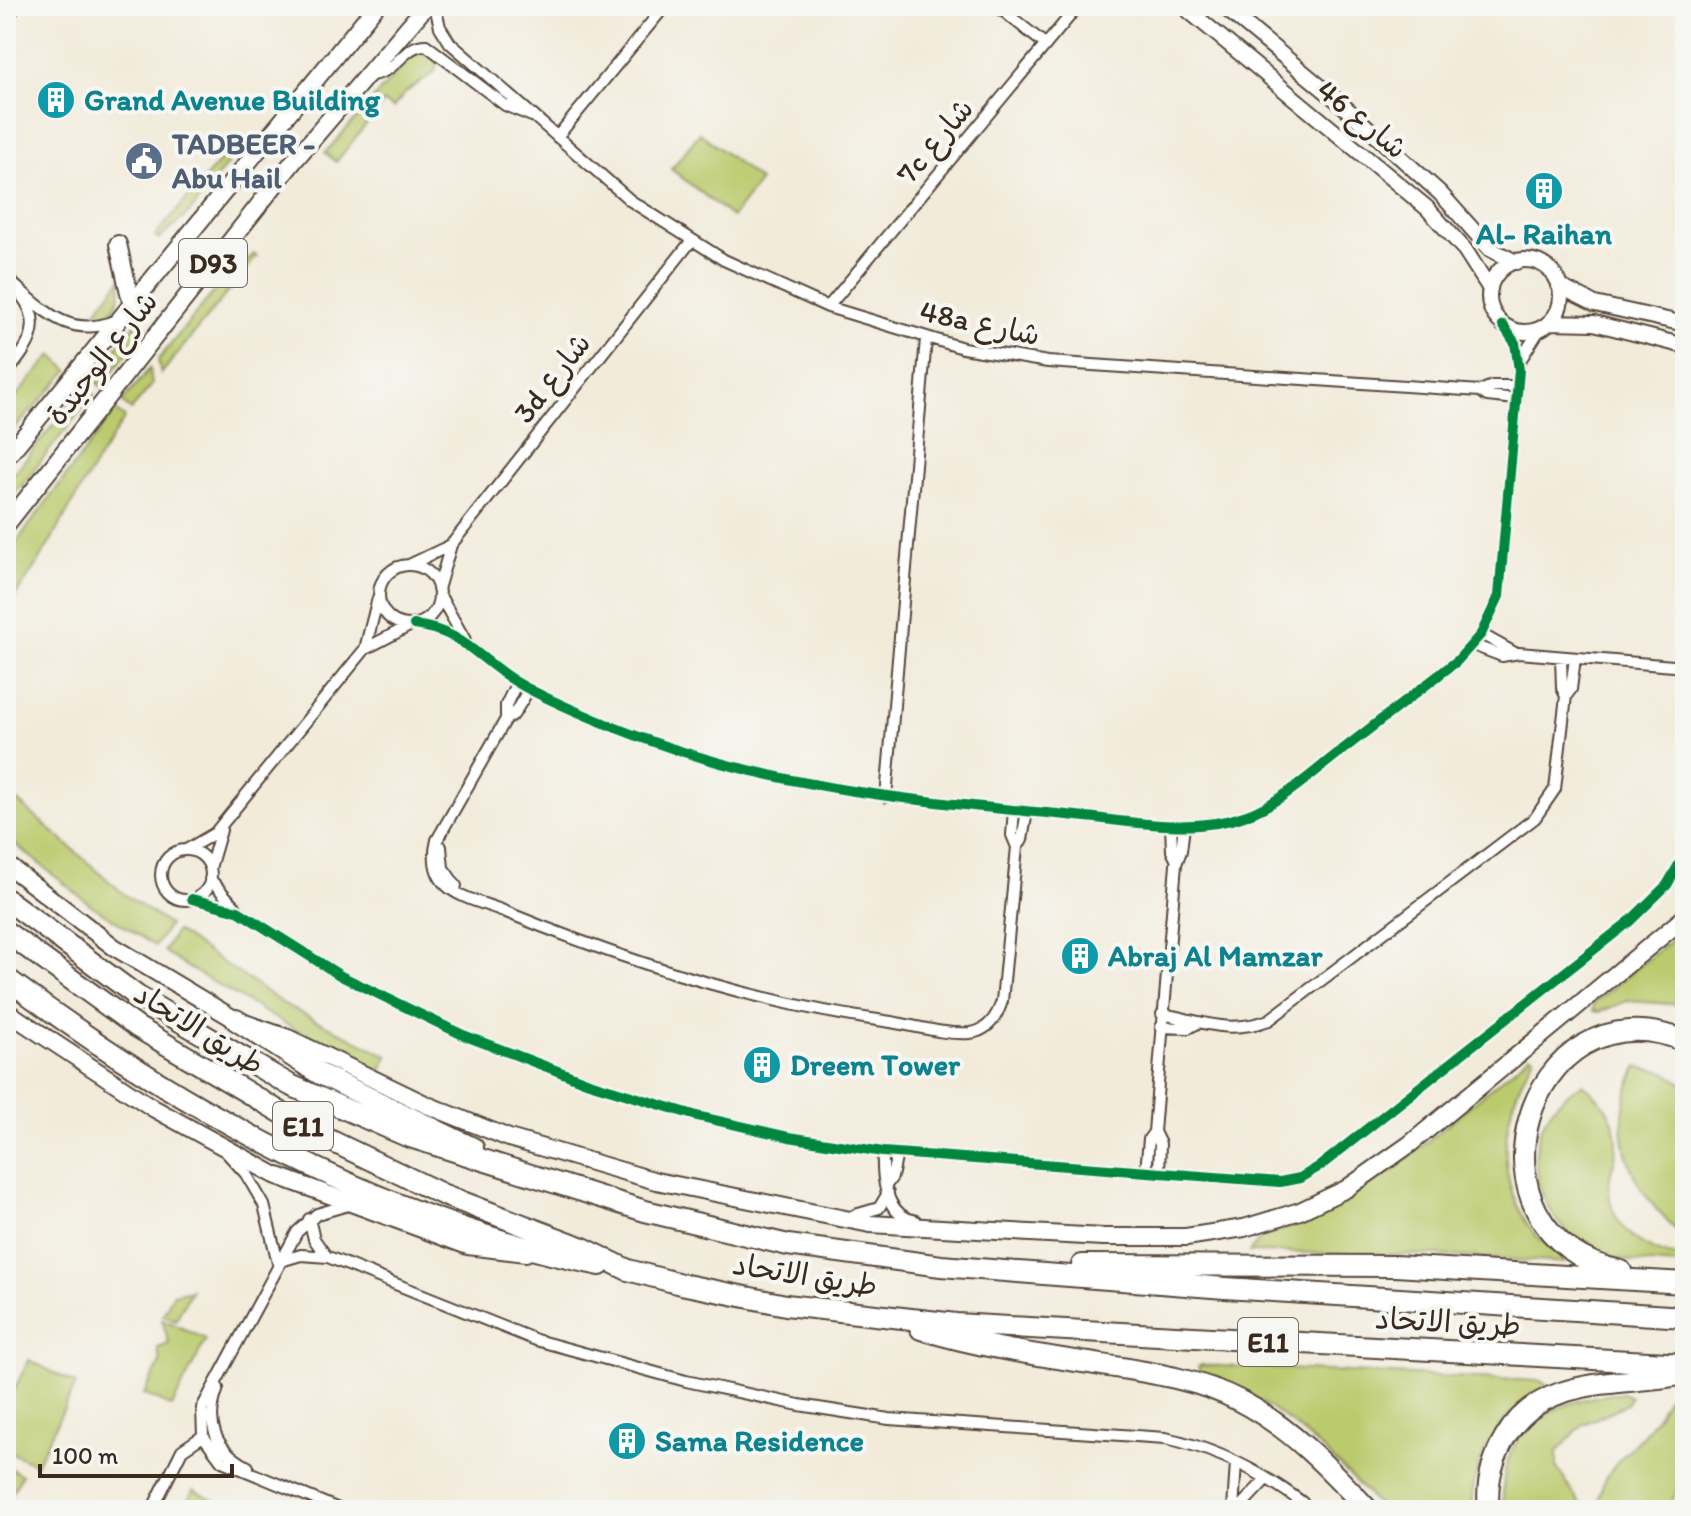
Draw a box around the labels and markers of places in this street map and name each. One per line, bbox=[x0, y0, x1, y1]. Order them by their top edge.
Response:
building icon: Grand Avenue Building bbox=[35, 79, 77, 121]
place label: Grand Avenue Building bbox=[84, 81, 381, 118]
place label: TADBEER - Abu Hail bbox=[171, 125, 315, 196]
public building icon: TADBEER - Abu Hail bbox=[123, 140, 165, 182]
building icon: Al- Raihan bbox=[1523, 170, 1565, 212]
place label: Al- Raihan bbox=[1475, 215, 1612, 252]
building icon: Abraj Al Mamzar bbox=[1059, 935, 1101, 977]
place label: Abraj Al Mamzar bbox=[1107, 937, 1323, 974]
building icon: Dreem Tower bbox=[741, 1044, 783, 1086]
place label: Dreem Tower bbox=[790, 1046, 961, 1083]
building icon: Sama Residence bbox=[606, 1420, 648, 1462]
place label: Sama Residence bbox=[655, 1422, 864, 1459]

